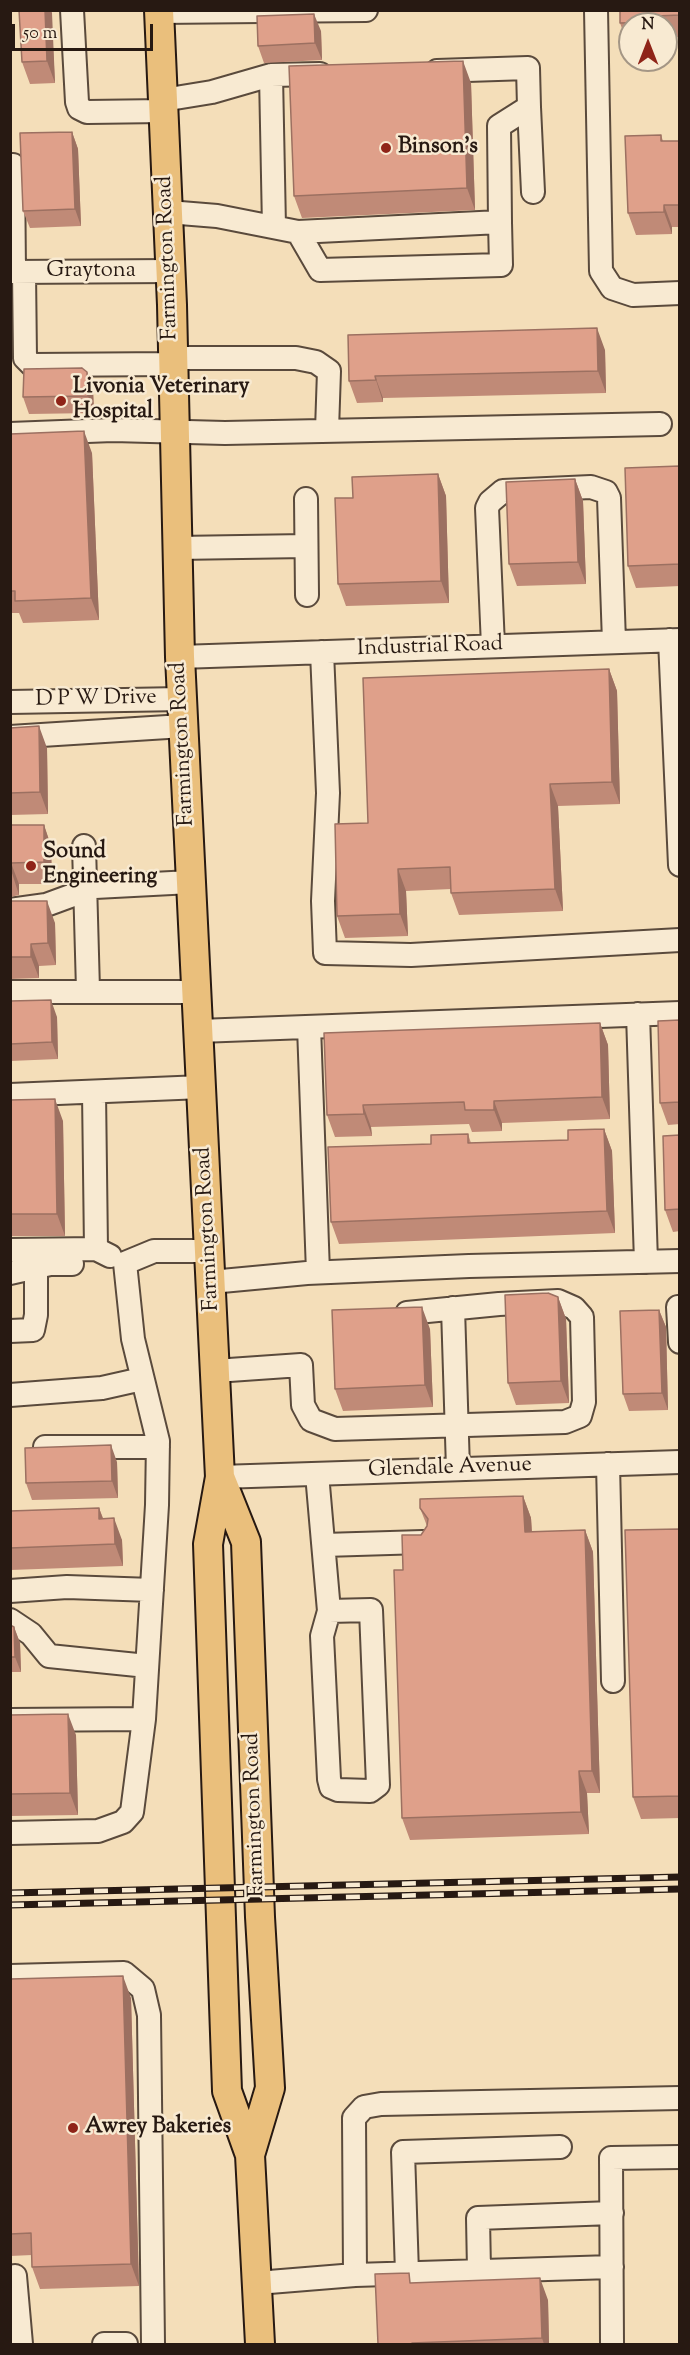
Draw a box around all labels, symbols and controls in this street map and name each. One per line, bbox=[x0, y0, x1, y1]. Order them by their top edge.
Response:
scale bar bbox=[15, 12, 156, 50]
north arrow bbox=[618, 12, 678, 72]
text: N bbox=[642, 14, 654, 37]
text: 50 m bbox=[23, 21, 57, 47]
place label: Binson's bbox=[398, 135, 478, 161]
marker: Binson's bbox=[379, 141, 393, 155]
street label: Farmington Road bbox=[153, 175, 185, 341]
street label: Graytona bbox=[46, 259, 136, 285]
place label: Livonia Veterinary Hospital bbox=[73, 375, 249, 427]
marker: Livonia Veterinary Hospital bbox=[54, 394, 68, 408]
street label: Industrial Road bbox=[357, 632, 503, 664]
street label: Farmington Road bbox=[167, 661, 201, 827]
street label: D P W Drive bbox=[35, 686, 157, 714]
place label: Sound Engineering bbox=[43, 840, 157, 891]
marker: Sound Engineering bbox=[24, 859, 38, 873]
street label: Farmington Road bbox=[192, 1146, 226, 1312]
street label: Glendale Avenue bbox=[368, 1453, 532, 1485]
street label: Farmington Road bbox=[240, 1732, 272, 1898]
place label: Awrey Bakeries bbox=[85, 2115, 231, 2141]
marker: Awrey Bakeries bbox=[66, 2121, 80, 2135]

